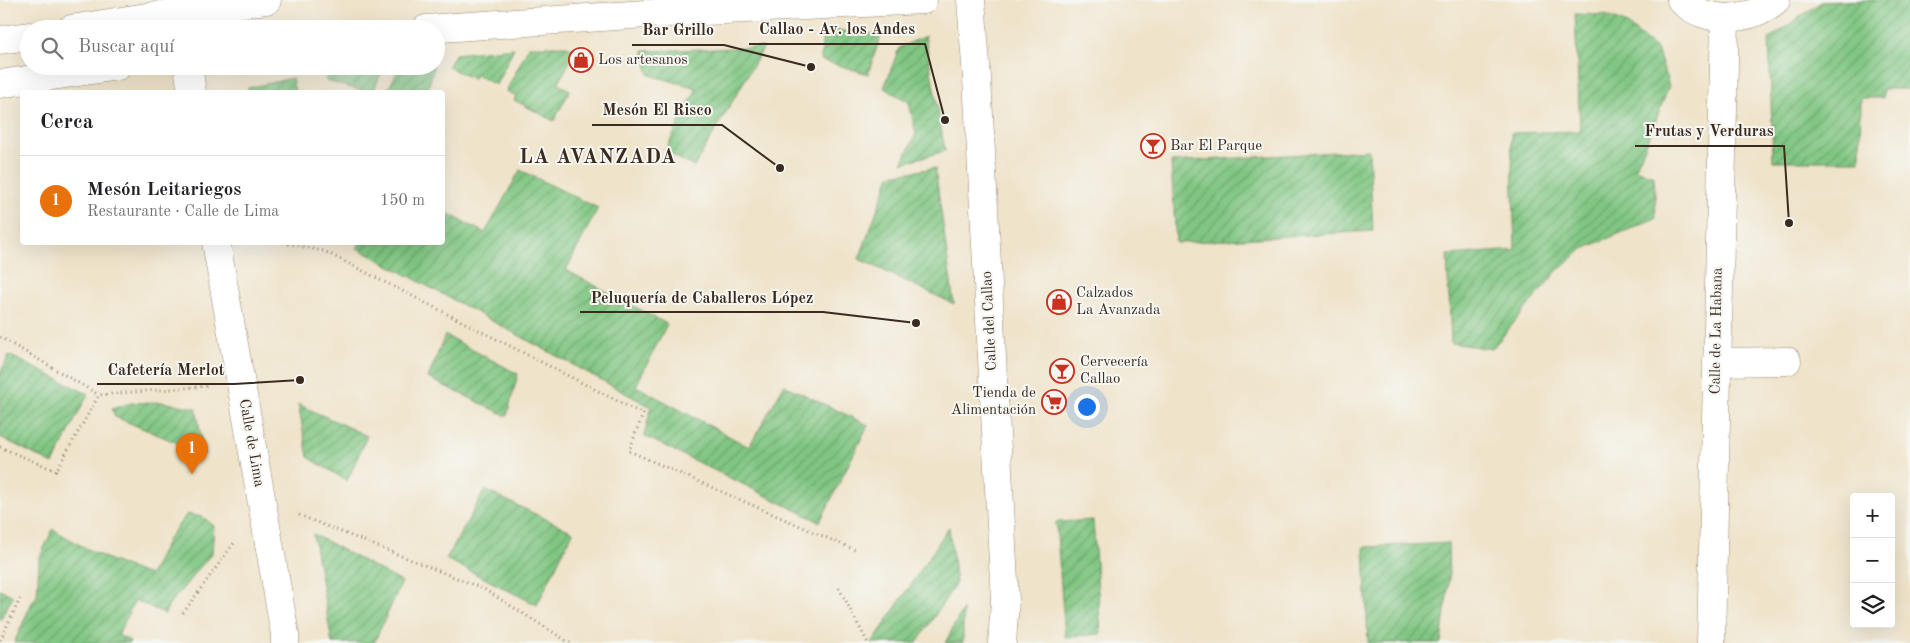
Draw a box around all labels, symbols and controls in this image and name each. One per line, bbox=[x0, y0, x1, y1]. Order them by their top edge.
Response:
callout: Callao - Av. los Andes bbox=[749, 13, 925, 44]
callout: Bar Grillo bbox=[632, 14, 724, 45]
search box bbox=[20, 20, 445, 75]
text: Callao - Av. los Andes bbox=[759, 22, 915, 38]
text: Bar Grillo bbox=[642, 23, 714, 39]
icon: search bbox=[38, 34, 66, 62]
text: Buscar aquí bbox=[78, 38, 174, 57]
shop icon: Los artesanos bbox=[568, 47, 594, 73]
place label: Los artesanos bbox=[598, 53, 688, 68]
callout: Mesón El Risco bbox=[592, 94, 722, 125]
text: Mesón El Risco bbox=[602, 103, 712, 119]
text: Cerca bbox=[40, 112, 93, 133]
callout: Frutas y Verduras bbox=[1635, 115, 1784, 146]
text: Frutas y Verduras bbox=[1644, 124, 1774, 140]
bar icon: Bar El Parque bbox=[1140, 133, 1166, 159]
place label: Bar El Parque bbox=[1170, 139, 1262, 154]
district label: LA AVANZADA bbox=[519, 148, 677, 168]
text: Mesón Leitariegos bbox=[87, 181, 242, 200]
text: 1 bbox=[51, 193, 61, 209]
text: 150 m bbox=[380, 193, 425, 209]
text: Restaurante · Calle de Lima bbox=[87, 204, 279, 220]
street label: Calle de La Habana bbox=[1708, 267, 1726, 395]
street label: Calle del Callao bbox=[980, 271, 1000, 371]
callout: Peluquería de Caballeros López bbox=[580, 281, 823, 312]
place label: Calzados La Avanzada bbox=[1076, 286, 1161, 318]
shop icon: Calzados La Avanzada bbox=[1046, 289, 1072, 315]
text: Peluquería de Caballeros López bbox=[591, 291, 813, 307]
callout: Cafetería Merlot bbox=[97, 353, 234, 384]
place label: Cervecería Callao bbox=[1080, 355, 1149, 387]
bar icon: Cervecería Callao bbox=[1049, 358, 1075, 384]
text: Cafetería Merlot bbox=[107, 363, 225, 379]
place label: Tienda de Alimentación bbox=[951, 386, 1036, 418]
supermarket icon: Tienda de Alimentación bbox=[1041, 389, 1067, 415]
your location bbox=[1074, 394, 1100, 420]
street label: Calle de Lima bbox=[236, 398, 266, 489]
pin: 1 bbox=[176, 433, 208, 474]
map controls bbox=[1850, 493, 1895, 628]
button: + bbox=[1850, 493, 1895, 538]
button: − bbox=[1850, 538, 1895, 583]
button: layers bbox=[1850, 583, 1895, 628]

